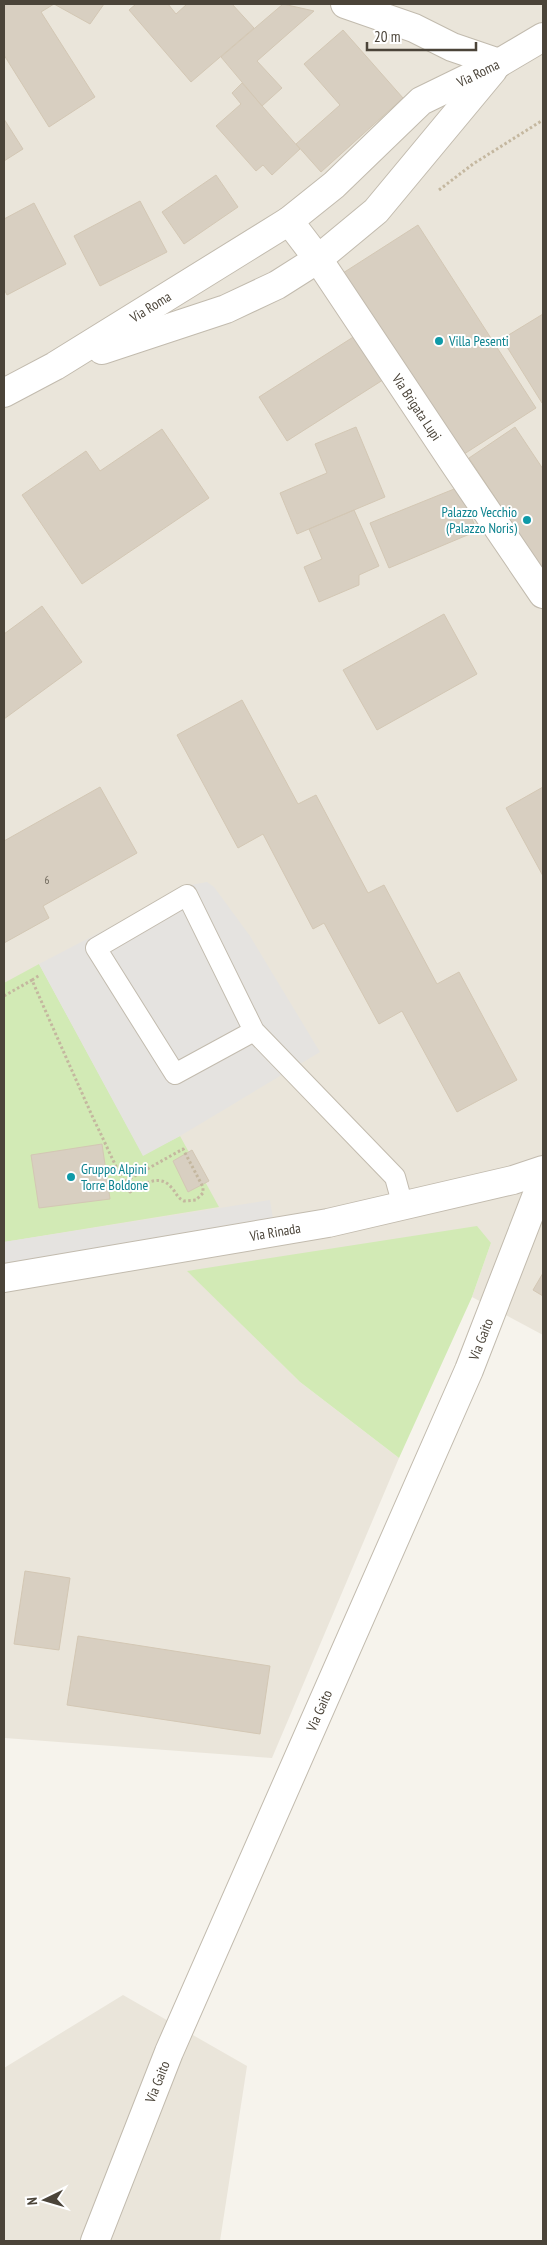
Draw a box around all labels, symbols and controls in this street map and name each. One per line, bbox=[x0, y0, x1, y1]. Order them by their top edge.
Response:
scale bar bbox=[367, 20, 476, 52]
text: 20 m bbox=[374, 27, 400, 46]
street label: Via Roma bbox=[453, 55, 502, 92]
street label: Via Roma bbox=[126, 287, 174, 327]
place label: Villa Pesenti bbox=[448, 332, 509, 350]
marker: Villa Pesenti bbox=[433, 335, 445, 347]
street label: Via Brigata Lupi bbox=[388, 370, 446, 444]
place label: Palazzo Vecchio (Palazzo Noris) bbox=[442, 503, 518, 537]
marker: Palazzo Vecchio (Palazzo Noris) bbox=[521, 514, 533, 526]
house number: 6 bbox=[45, 873, 50, 887]
place label: Gruppo Alpini Torre Boldone bbox=[81, 1160, 148, 1194]
marker: Gruppo Alpini Torre Boldone bbox=[65, 1171, 77, 1183]
street label: Via Rinada bbox=[247, 1219, 302, 1245]
street label: Via Gaito bbox=[464, 1316, 497, 1364]
street label: Via Gaito bbox=[302, 1687, 336, 1735]
street label: Via Gaito bbox=[141, 2058, 174, 2106]
north arrow bbox=[20, 2175, 70, 2225]
text: N bbox=[23, 2197, 41, 2206]

